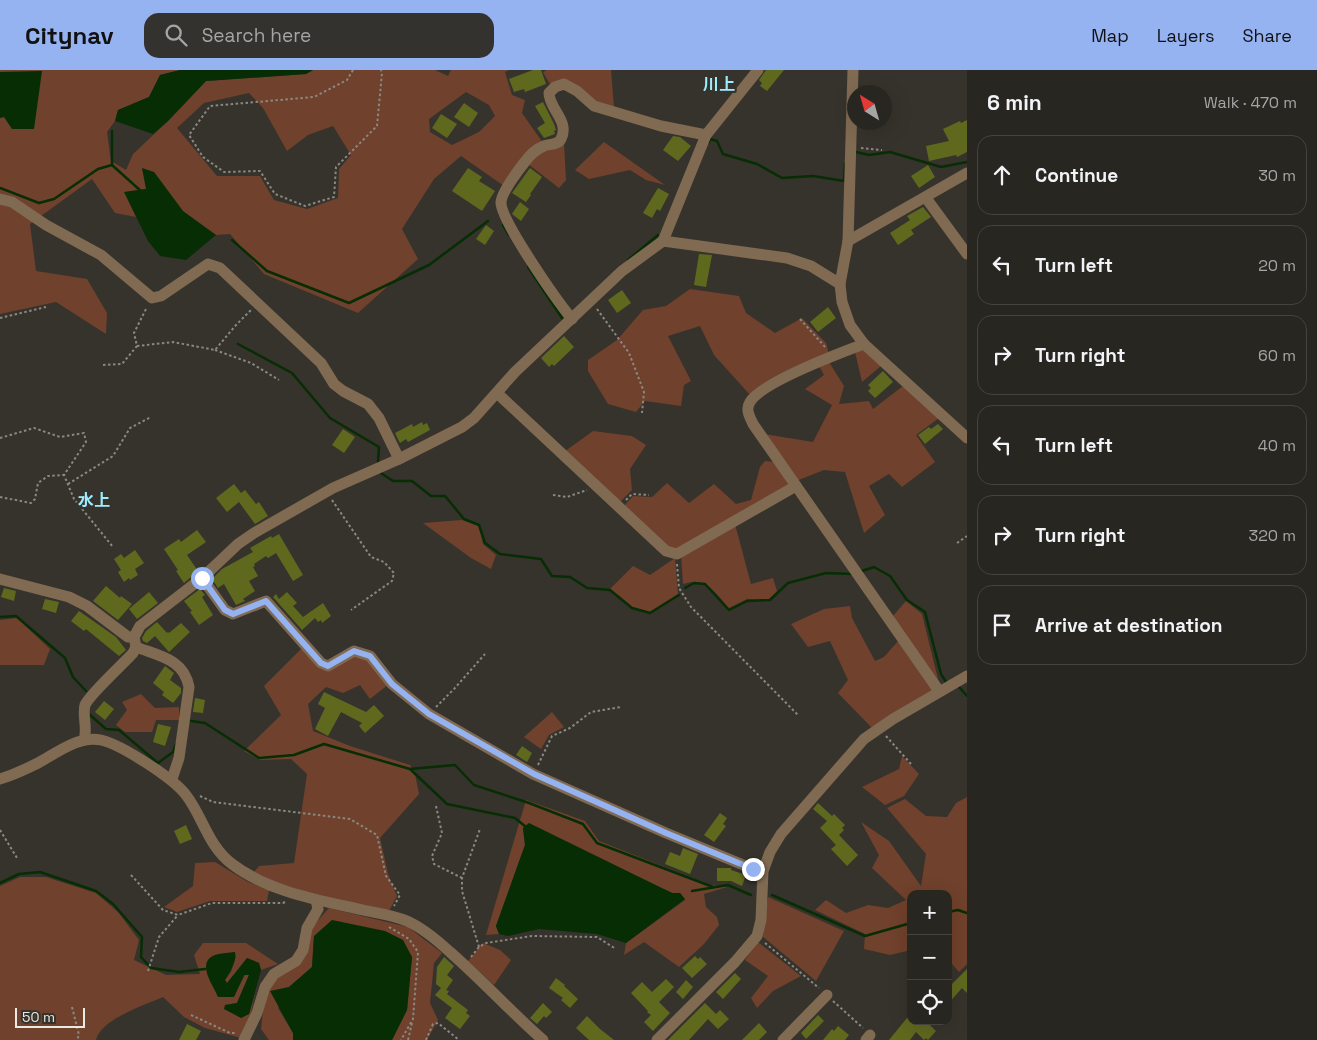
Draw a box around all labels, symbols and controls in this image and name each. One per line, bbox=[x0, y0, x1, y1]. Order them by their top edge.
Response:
search box bbox=[144, 13, 494, 58]
text: Citynav bbox=[25, 20, 114, 51]
icon: search bbox=[162, 21, 190, 49]
text: Search here bbox=[202, 23, 311, 48]
text: Map bbox=[1091, 24, 1129, 47]
text: Layers bbox=[1157, 24, 1214, 47]
text: Share bbox=[1242, 24, 1292, 47]
district label: 川上 bbox=[703, 74, 735, 95]
north arrow bbox=[847, 85, 892, 130]
text: 6 min bbox=[987, 89, 1042, 116]
text: Walk · 470 m bbox=[1204, 92, 1297, 113]
icon: ahead bbox=[988, 161, 1016, 189]
text: Continue bbox=[1035, 163, 1118, 188]
text: 30 m bbox=[1258, 165, 1296, 186]
icon: left bbox=[988, 251, 1016, 279]
text: Turn left bbox=[1035, 253, 1113, 278]
text: 20 m bbox=[1258, 255, 1296, 276]
icon: right bbox=[988, 341, 1016, 369]
text: Turn right bbox=[1035, 343, 1125, 368]
text: 60 m bbox=[1258, 345, 1296, 366]
icon: left bbox=[988, 431, 1016, 459]
text: Turn left bbox=[1035, 433, 1113, 458]
text: 40 m bbox=[1258, 435, 1296, 456]
district label: 水上 bbox=[78, 490, 110, 511]
icon: right bbox=[988, 521, 1016, 549]
text: Turn right bbox=[1035, 523, 1125, 548]
text: 320 m bbox=[1249, 525, 1296, 546]
route start bbox=[191, 567, 214, 590]
icon: arrive bbox=[988, 611, 1016, 639]
text: Arrive at destination bbox=[1035, 613, 1223, 638]
route end bbox=[742, 858, 765, 881]
map controls bbox=[907, 890, 952, 1025]
button: + bbox=[907, 890, 952, 935]
button: − bbox=[907, 935, 952, 980]
button: locate bbox=[907, 980, 952, 1025]
scale bar bbox=[15, 1005, 85, 1028]
text: 50 m bbox=[22, 1008, 55, 1026]

